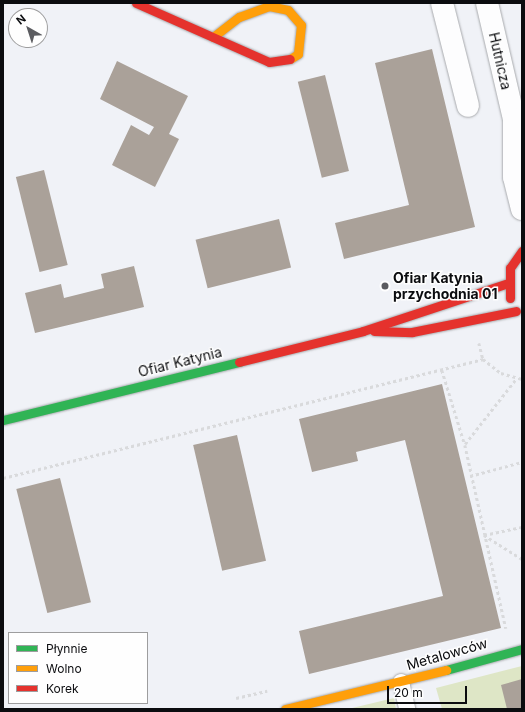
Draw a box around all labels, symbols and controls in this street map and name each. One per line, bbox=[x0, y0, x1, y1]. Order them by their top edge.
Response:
north arrow bbox=[8, 8, 48, 48]
text: N bbox=[13, 11, 29, 28]
street label: Hutnicza bbox=[485, 31, 515, 91]
place label: Ofiar Katynia przychodnia 01 bbox=[393, 270, 498, 302]
marker: Ofiar Katynia przychodnia 01 bbox=[380, 281, 390, 291]
street label: Ofiar Katynia bbox=[136, 343, 224, 381]
legend bbox=[8, 632, 148, 704]
street label: Metalowców bbox=[404, 634, 490, 674]
text: Płynnie bbox=[46, 641, 87, 656]
text: Wolno bbox=[46, 661, 82, 676]
scale bar bbox=[389, 678, 469, 704]
text: Korek bbox=[46, 681, 79, 696]
text: 20 m bbox=[394, 685, 423, 700]

